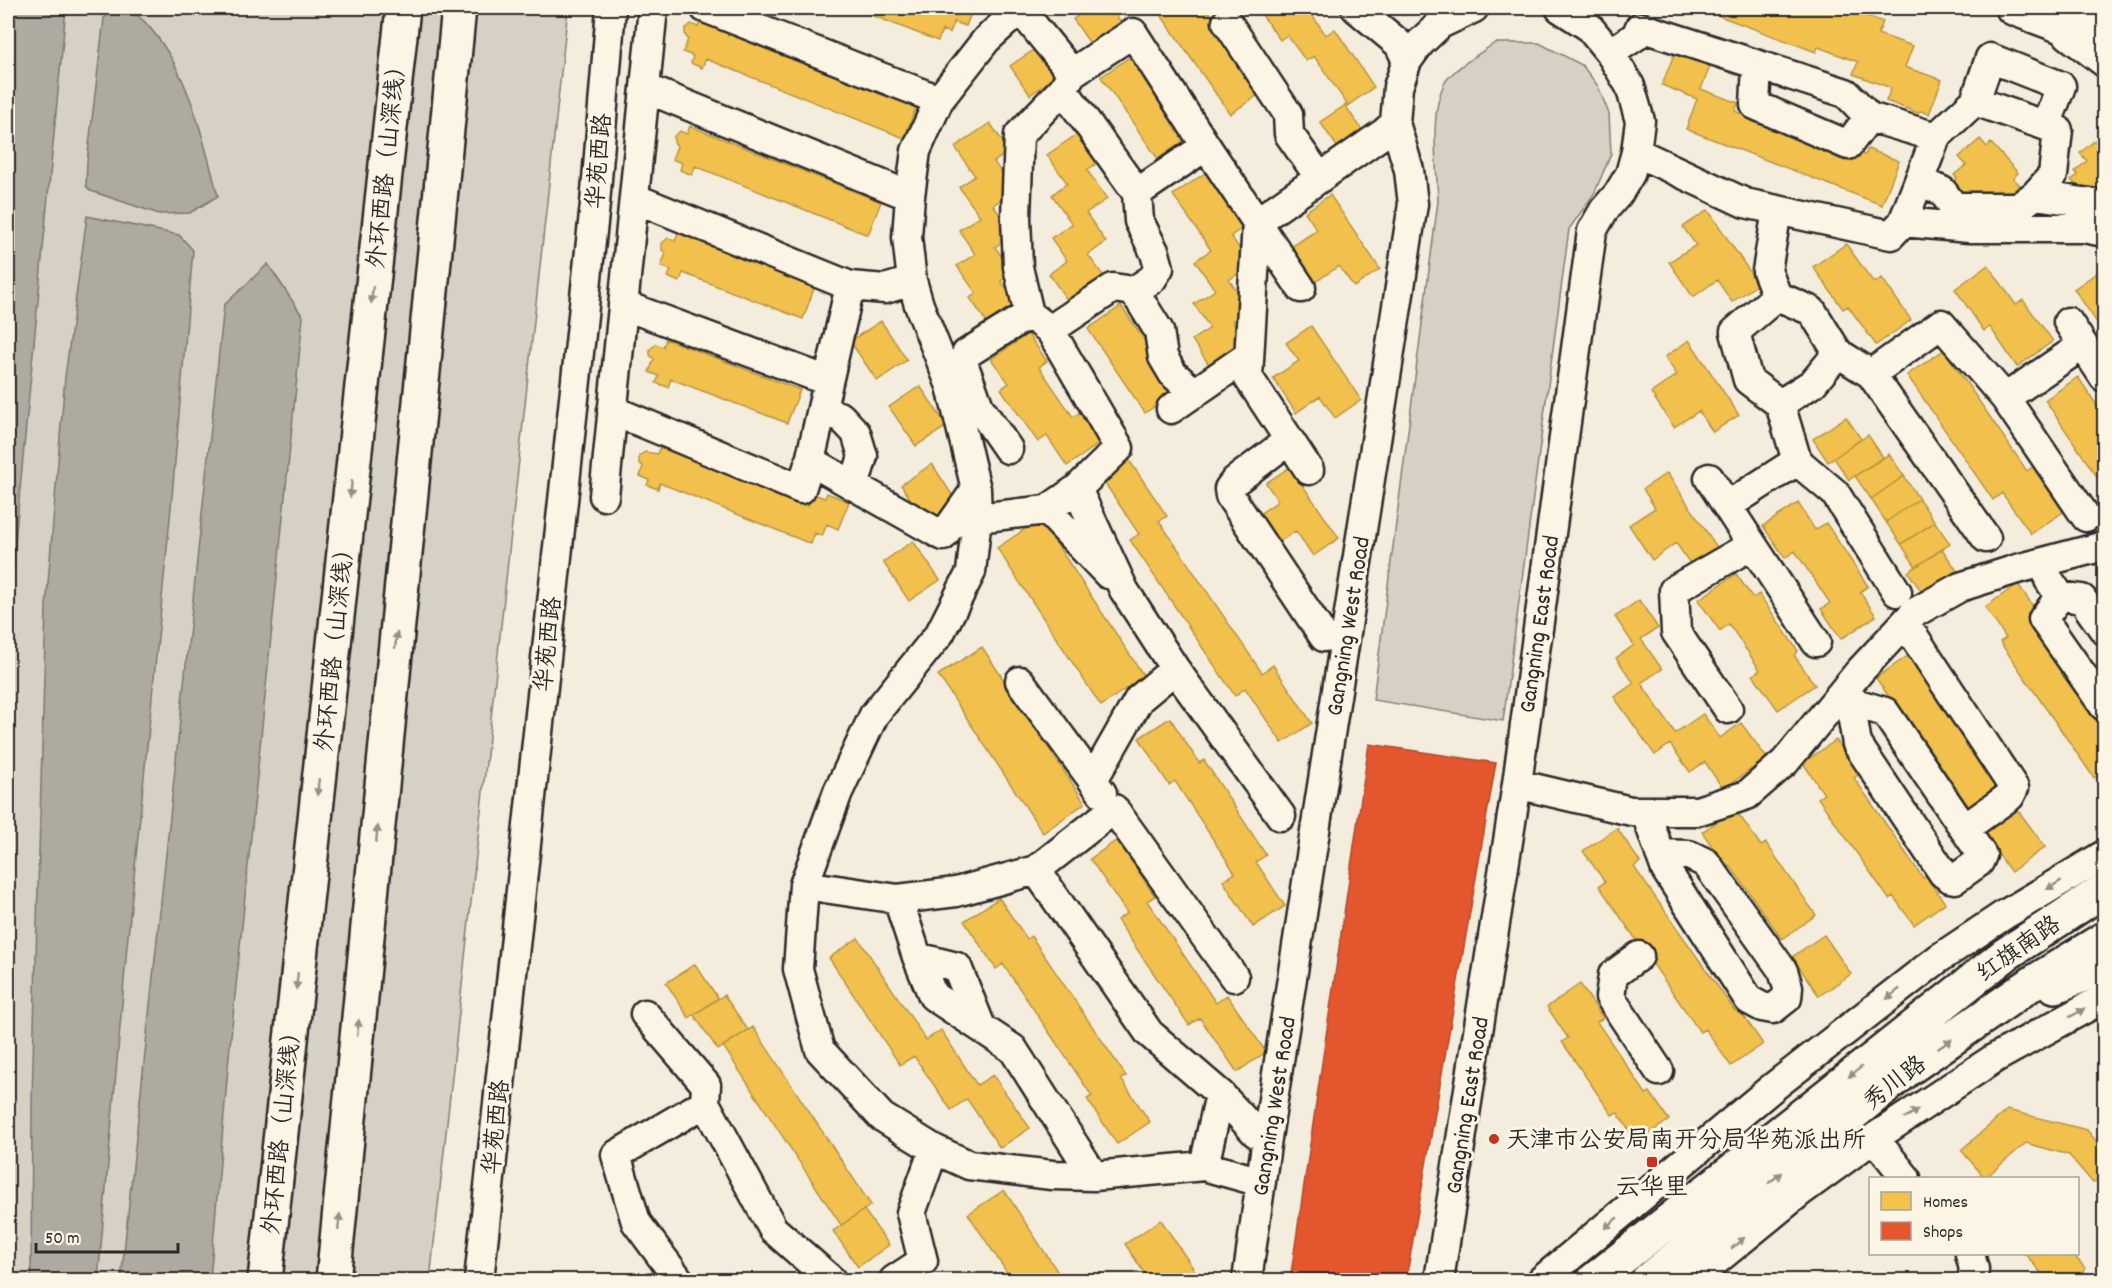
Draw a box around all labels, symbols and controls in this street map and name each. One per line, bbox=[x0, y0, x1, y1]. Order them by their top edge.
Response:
street label: 外环西路（山深线） bbox=[361, 52, 417, 270]
street label: 华苑西路 bbox=[580, 112, 622, 211]
one-way arrow bbox=[367, 286, 377, 305]
one-way arrow bbox=[346, 480, 356, 499]
street label: Gangning East Road bbox=[1512, 533, 1570, 715]
street label: Gangning West Road bbox=[1319, 534, 1381, 719]
street label: 外环西路（山深线） bbox=[309, 535, 365, 753]
street label: 华苑西路 bbox=[528, 595, 572, 694]
one-way arrow bbox=[391, 631, 401, 650]
one-way arrow bbox=[313, 778, 323, 797]
one-way arrow bbox=[372, 825, 382, 844]
one-way arrow bbox=[2046, 879, 2062, 890]
street label: 红旗南路 bbox=[1971, 909, 2069, 992]
one-way arrow bbox=[292, 972, 302, 991]
one-way arrow bbox=[1885, 988, 1901, 1000]
one-way arrow bbox=[2069, 1008, 2086, 1018]
street label: Gangning West Road bbox=[1245, 1014, 1307, 1199]
street label: Gangning East Road bbox=[1438, 1014, 1500, 1197]
street label: 外环西路（山深线） bbox=[256, 1018, 312, 1236]
one-way arrow bbox=[353, 1019, 363, 1038]
one-way arrow bbox=[1936, 1038, 1952, 1050]
street label: 秀川路 bbox=[1857, 1049, 1935, 1120]
one-way arrow bbox=[1848, 1066, 1863, 1078]
street label: 华苑西路 bbox=[476, 1078, 520, 1177]
one-way arrow bbox=[1902, 1108, 1918, 1120]
place label: 天津市公安局南开分局华苑派出所 bbox=[1506, 1125, 1866, 1159]
marker: 天津市公安局南开分局华苑派出所 bbox=[1487, 1132, 1501, 1146]
marker: 云华里 bbox=[1645, 1155, 1659, 1169]
one-way arrow bbox=[1767, 1171, 1783, 1184]
place label: 云华里 bbox=[1616, 1172, 1688, 1206]
legend bbox=[1869, 1177, 2079, 1255]
text: Homes bbox=[1923, 1191, 1968, 1216]
one-way arrow bbox=[334, 1213, 343, 1232]
scale bar bbox=[36, 1216, 178, 1254]
one-way arrow bbox=[1603, 1216, 1619, 1229]
text: Shops bbox=[1923, 1221, 1963, 1246]
text: 50 m bbox=[45, 1227, 80, 1252]
one-way arrow bbox=[1730, 1238, 1745, 1250]

